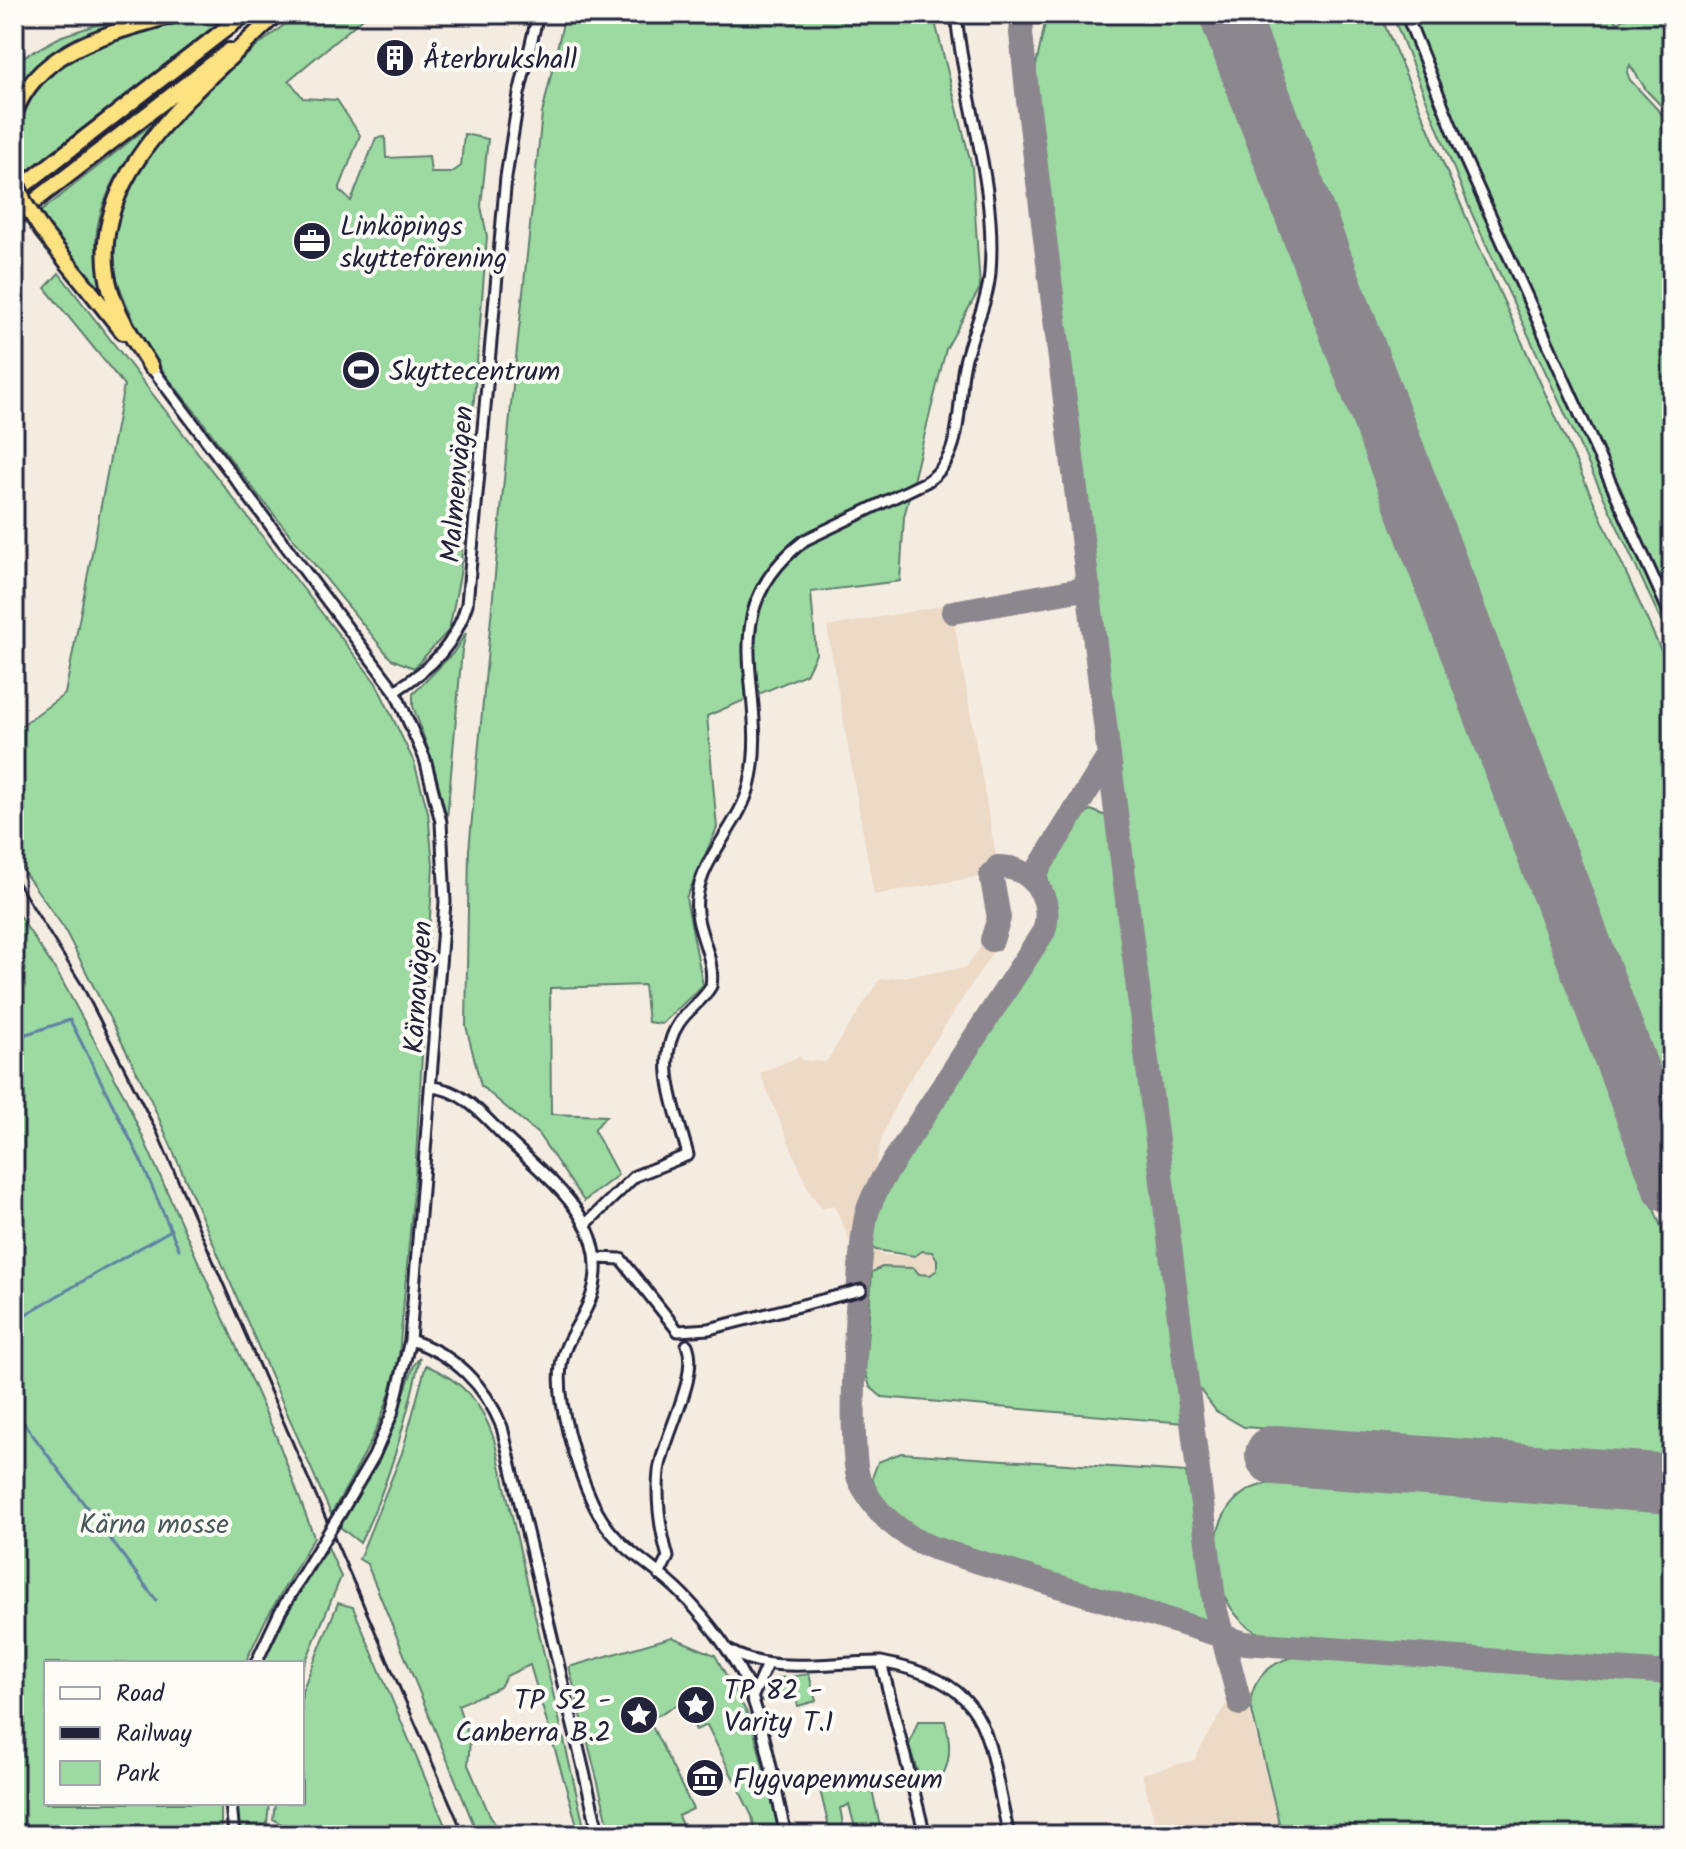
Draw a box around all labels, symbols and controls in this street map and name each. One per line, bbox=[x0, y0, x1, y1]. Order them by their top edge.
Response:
building icon: Återbrukshall bbox=[374, 37, 416, 79]
place label: Återbrukshall bbox=[423, 38, 577, 83]
place label: Linköpings skytteförening bbox=[340, 205, 507, 282]
office icon: Linköpings skytteförening bbox=[291, 220, 333, 262]
sports icon: Skyttecentrum bbox=[340, 349, 382, 391]
place label: Skyttecentrum bbox=[389, 350, 560, 395]
street label: Malmenvägen bbox=[429, 404, 488, 565]
street label: Kärnavägen bbox=[392, 919, 447, 1055]
park label: Kärna mosse bbox=[79, 1503, 229, 1548]
legend bbox=[44, 1661, 304, 1805]
place label: TP 82 - Varity T.1 bbox=[724, 1669, 834, 1746]
text: Road bbox=[116, 1675, 165, 1714]
place label: TP 52 - Canberra B.2 bbox=[455, 1679, 611, 1756]
place icon: TP 82 - Varity T.1 bbox=[675, 1684, 717, 1726]
place icon: TP 52 - Canberra B.2 bbox=[618, 1694, 660, 1736]
text: Railway bbox=[116, 1715, 192, 1754]
text: Park bbox=[116, 1755, 160, 1794]
museum icon: Flygvapenmuseum bbox=[684, 1757, 726, 1799]
place label: Flygvapenmuseum bbox=[733, 1758, 943, 1803]

